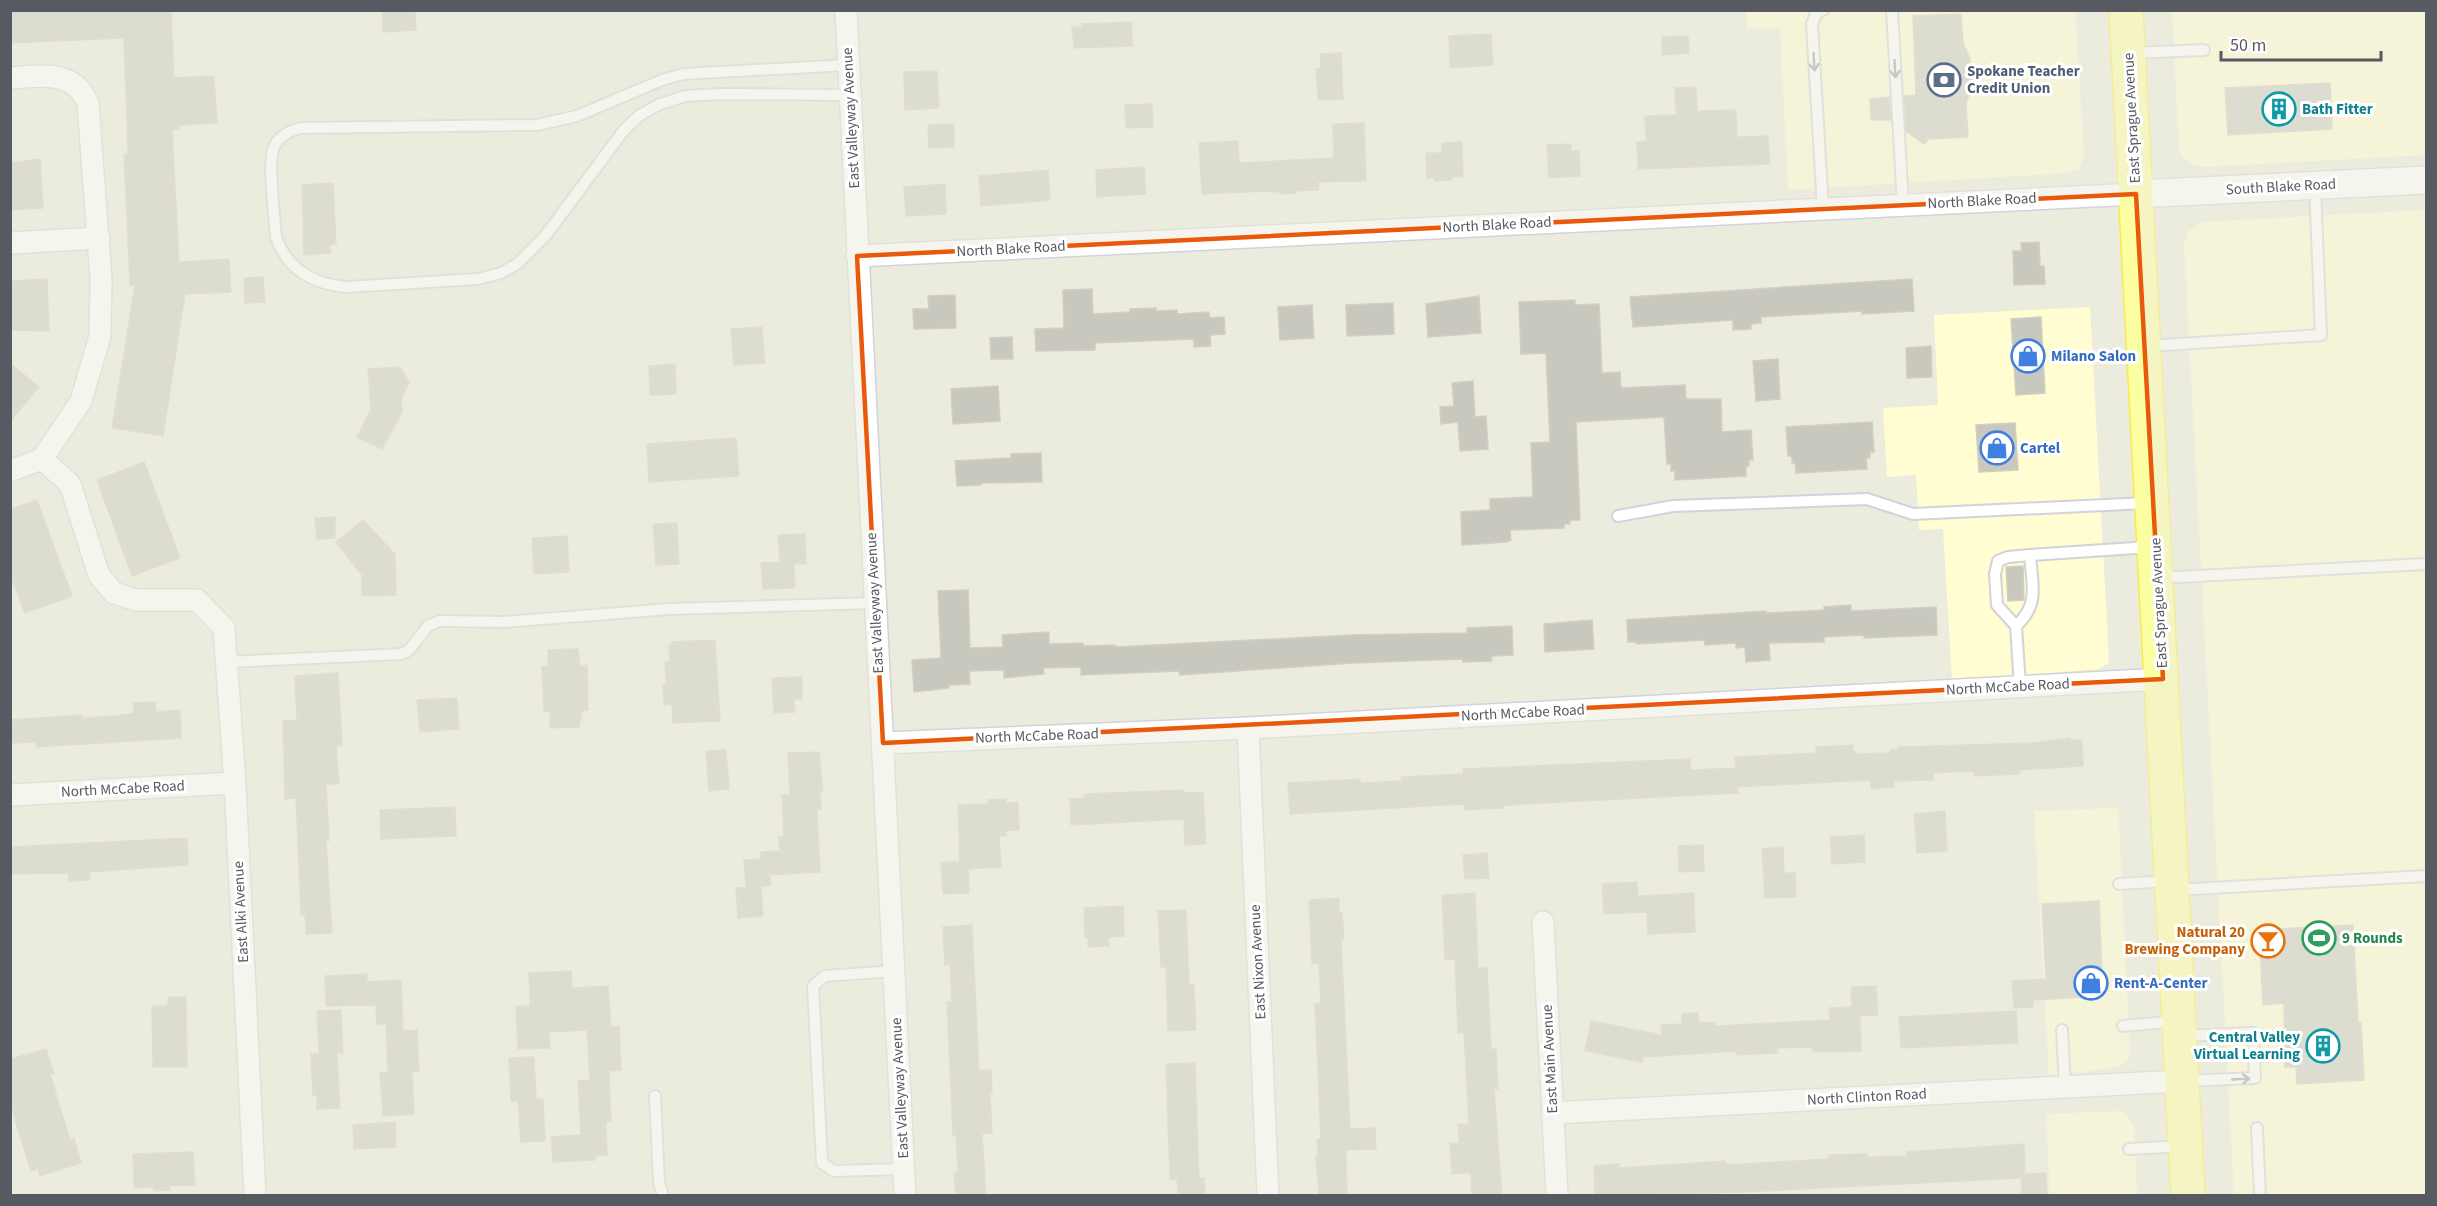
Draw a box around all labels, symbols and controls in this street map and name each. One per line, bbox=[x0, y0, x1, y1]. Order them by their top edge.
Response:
scale bar bbox=[2221, 24, 2382, 62]
text: 50 m bbox=[2230, 33, 2266, 58]
street label: East Valleyway Avenue bbox=[837, 47, 865, 189]
one-way arrow bbox=[1809, 52, 1820, 72]
street label: East Sprague Avenue bbox=[2118, 52, 2146, 184]
one-way arrow bbox=[1890, 58, 1901, 78]
place label: Spokane Teacher Credit Union bbox=[1967, 61, 2080, 99]
bank icon: Spokane Teacher Credit Union bbox=[1926, 62, 1962, 98]
building icon: Bath Fitter bbox=[2261, 91, 2297, 127]
place label: Bath Fitter bbox=[2302, 99, 2373, 120]
street label: South Blake Road bbox=[2225, 174, 2337, 200]
street label: North Blake Road bbox=[1927, 188, 2037, 214]
street label: North Blake Road bbox=[1442, 212, 1552, 238]
street label: North Blake Road bbox=[956, 236, 1066, 262]
shop icon: Milano Salon bbox=[2010, 338, 2046, 374]
place label: Milano Salon bbox=[2051, 346, 2136, 367]
shop icon: Cartel bbox=[1979, 430, 2015, 466]
place label: Cartel bbox=[2020, 438, 2061, 459]
street label: East Valleyway Avenue bbox=[861, 532, 889, 674]
street label: East Sprague Avenue bbox=[2145, 537, 2173, 669]
street label: North McCabe Road bbox=[1945, 673, 2071, 701]
street label: North McCabe Road bbox=[1460, 699, 1586, 727]
street label: North McCabe Road bbox=[975, 723, 1099, 749]
street label: North McCabe Road bbox=[60, 775, 186, 803]
street label: East Alki Avenue bbox=[228, 861, 254, 963]
street label: East Nixon Avenue bbox=[1245, 904, 1271, 1020]
sports icon: 9 Rounds bbox=[2301, 920, 2337, 956]
place label: Natural 20 Brewing Company bbox=[2124, 922, 2245, 960]
bar icon: Natural 20 Brewing Company bbox=[2250, 923, 2286, 959]
place label: 9 Rounds bbox=[2342, 928, 2403, 949]
shop icon: Rent-A-Center bbox=[2073, 965, 2109, 1001]
place label: Rent-A-Center bbox=[2114, 973, 2207, 994]
street label: East Main Avenue bbox=[1537, 1004, 1563, 1114]
street label: East Valleyway Avenue bbox=[886, 1017, 914, 1159]
place label: Central Valley Virtual Learning bbox=[2193, 1027, 2300, 1065]
building icon: Central Valley Virtual Learning bbox=[2305, 1028, 2341, 1064]
one-way arrow bbox=[2230, 1073, 2250, 1084]
street label: North Clinton Road bbox=[1807, 1083, 1927, 1111]

